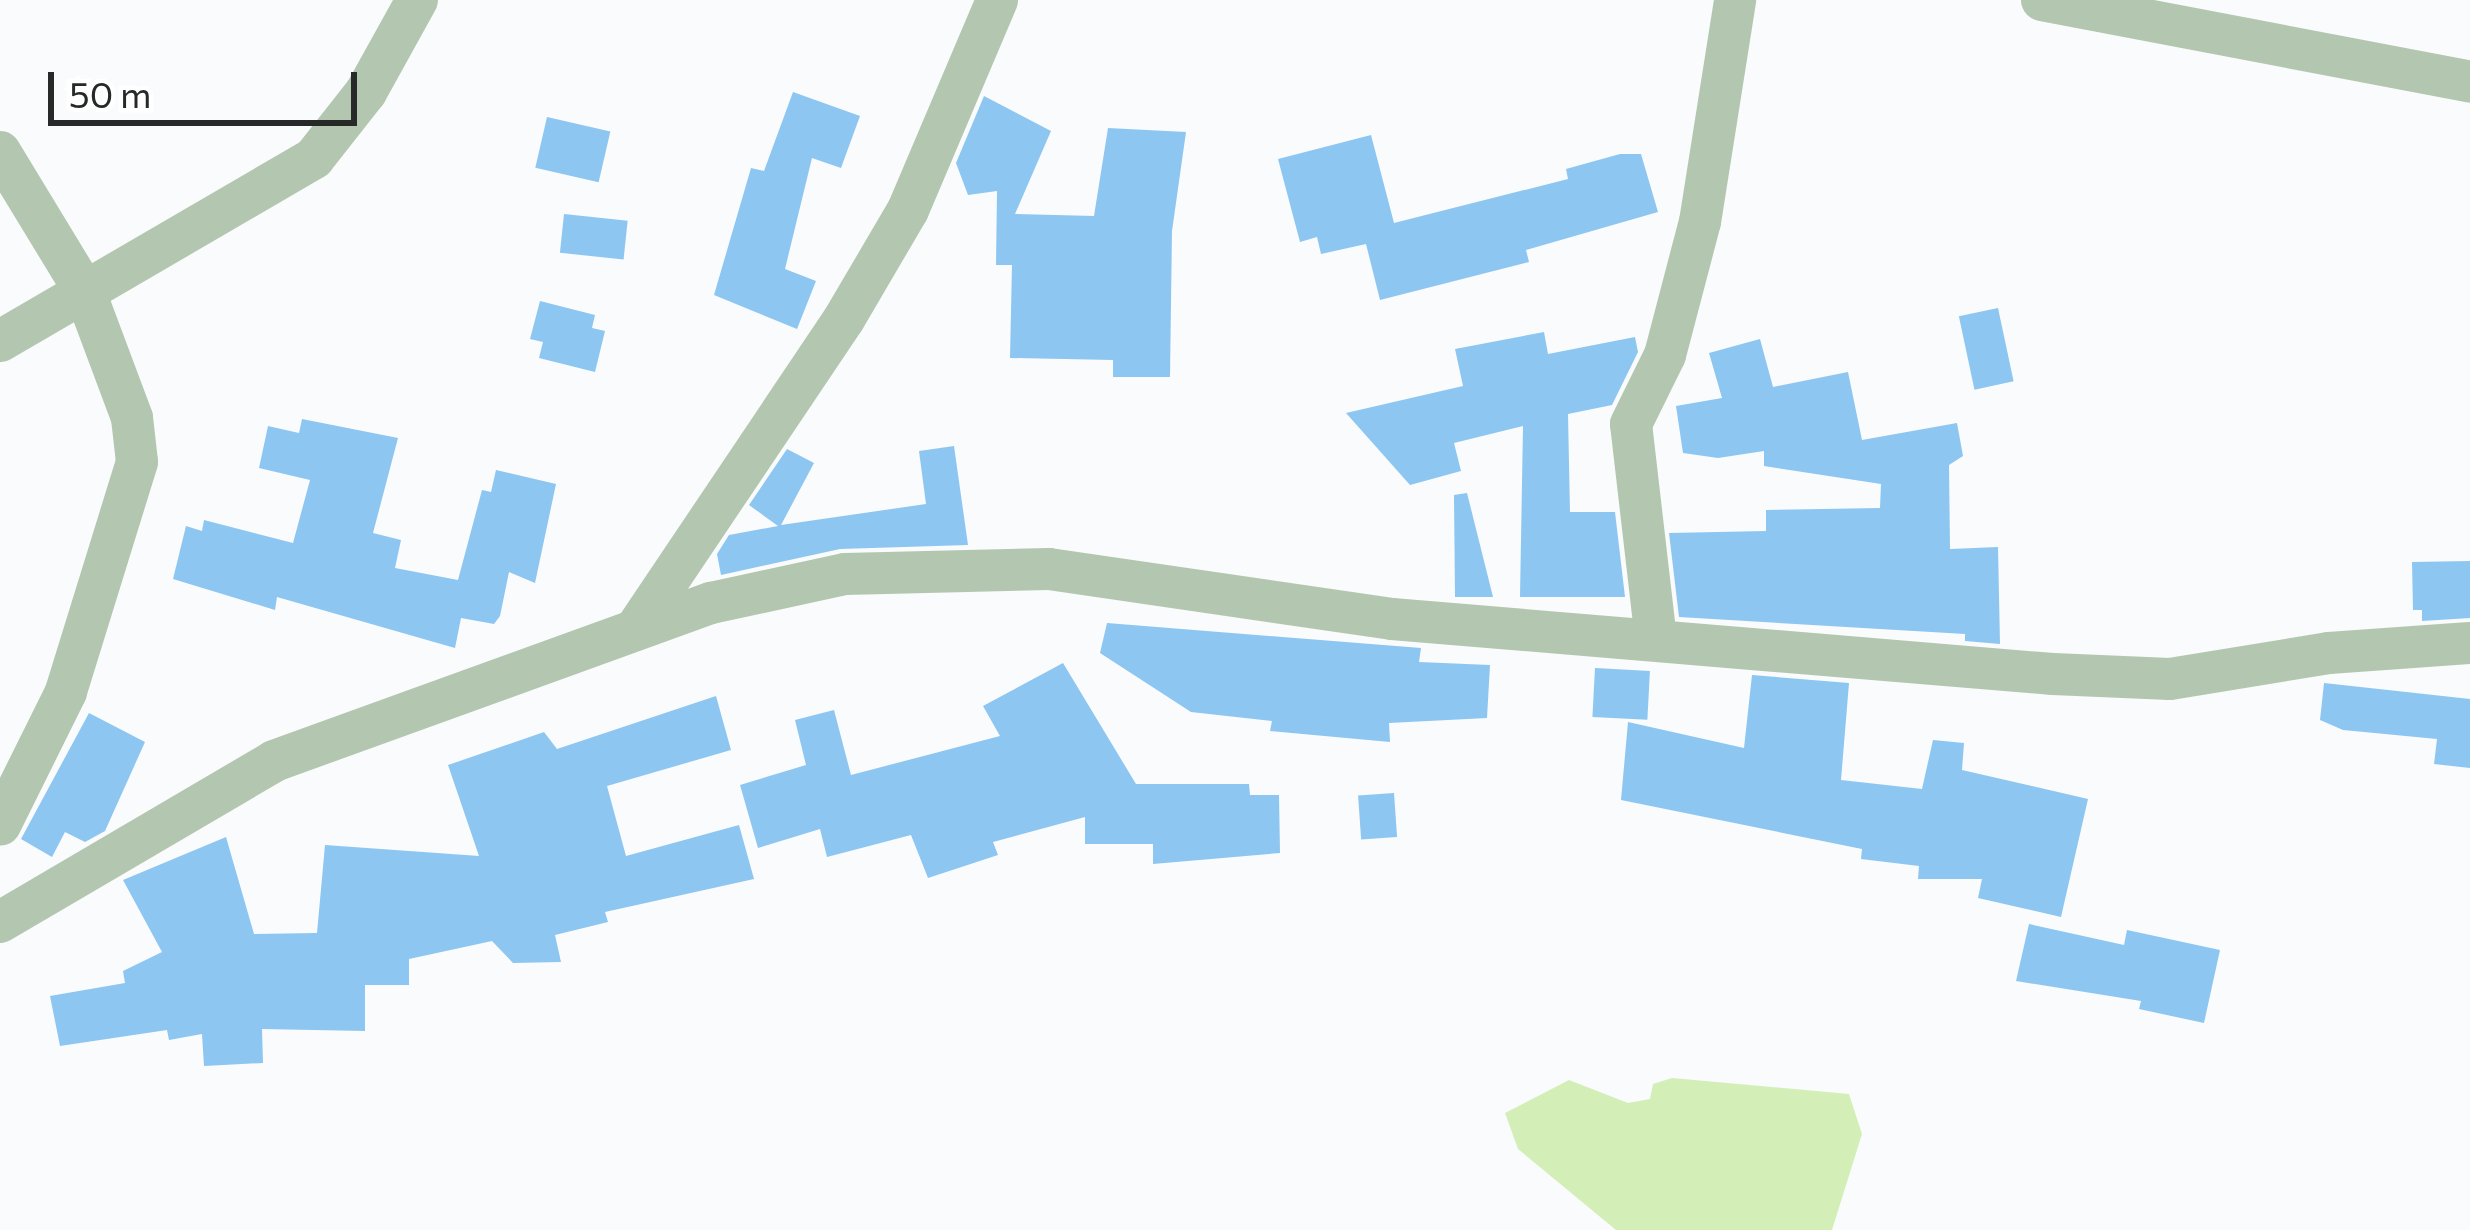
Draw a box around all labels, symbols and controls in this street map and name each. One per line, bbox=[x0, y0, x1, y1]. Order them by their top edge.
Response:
scale bar bbox=[54, 48, 363, 122]
text: 50 m bbox=[69, 71, 151, 115]

